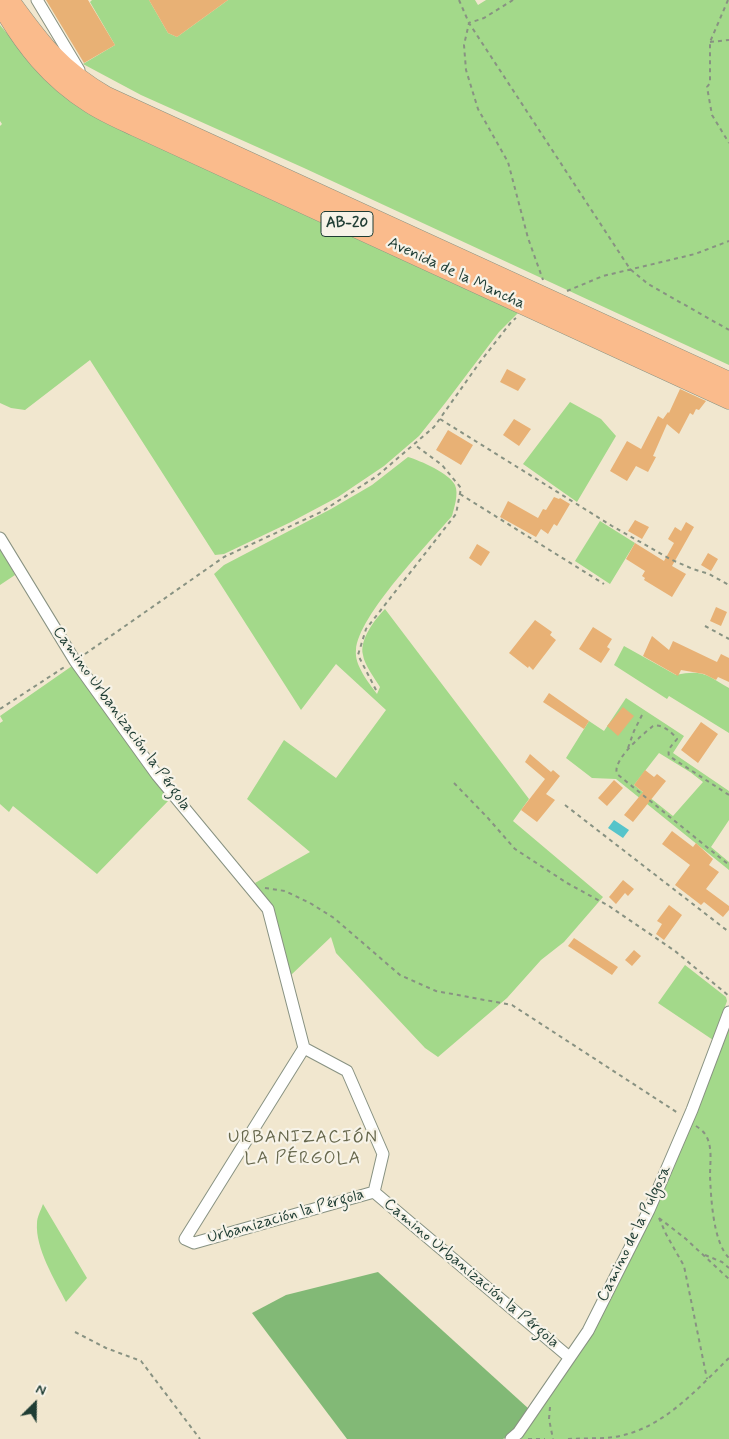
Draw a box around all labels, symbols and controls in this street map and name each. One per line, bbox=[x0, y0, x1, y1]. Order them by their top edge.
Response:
road number: AB-20 bbox=[321, 212, 373, 236]
street label: Avenida de la Mancha bbox=[384, 234, 528, 314]
street label: Camino Urbanización la Pérgola bbox=[48, 623, 194, 815]
district label: URBANIZACIÓN LA PÉRGOLA bbox=[230, 1127, 376, 1170]
street label: Camino de la Pulgosa bbox=[594, 1163, 676, 1305]
street label: Urbanización la Pérgola bbox=[205, 1185, 367, 1249]
street label: Camino Urbanización la Pérgola bbox=[379, 1195, 563, 1353]
north arrow bbox=[10, 1379, 60, 1429]
text: N bbox=[33, 1380, 49, 1400]

